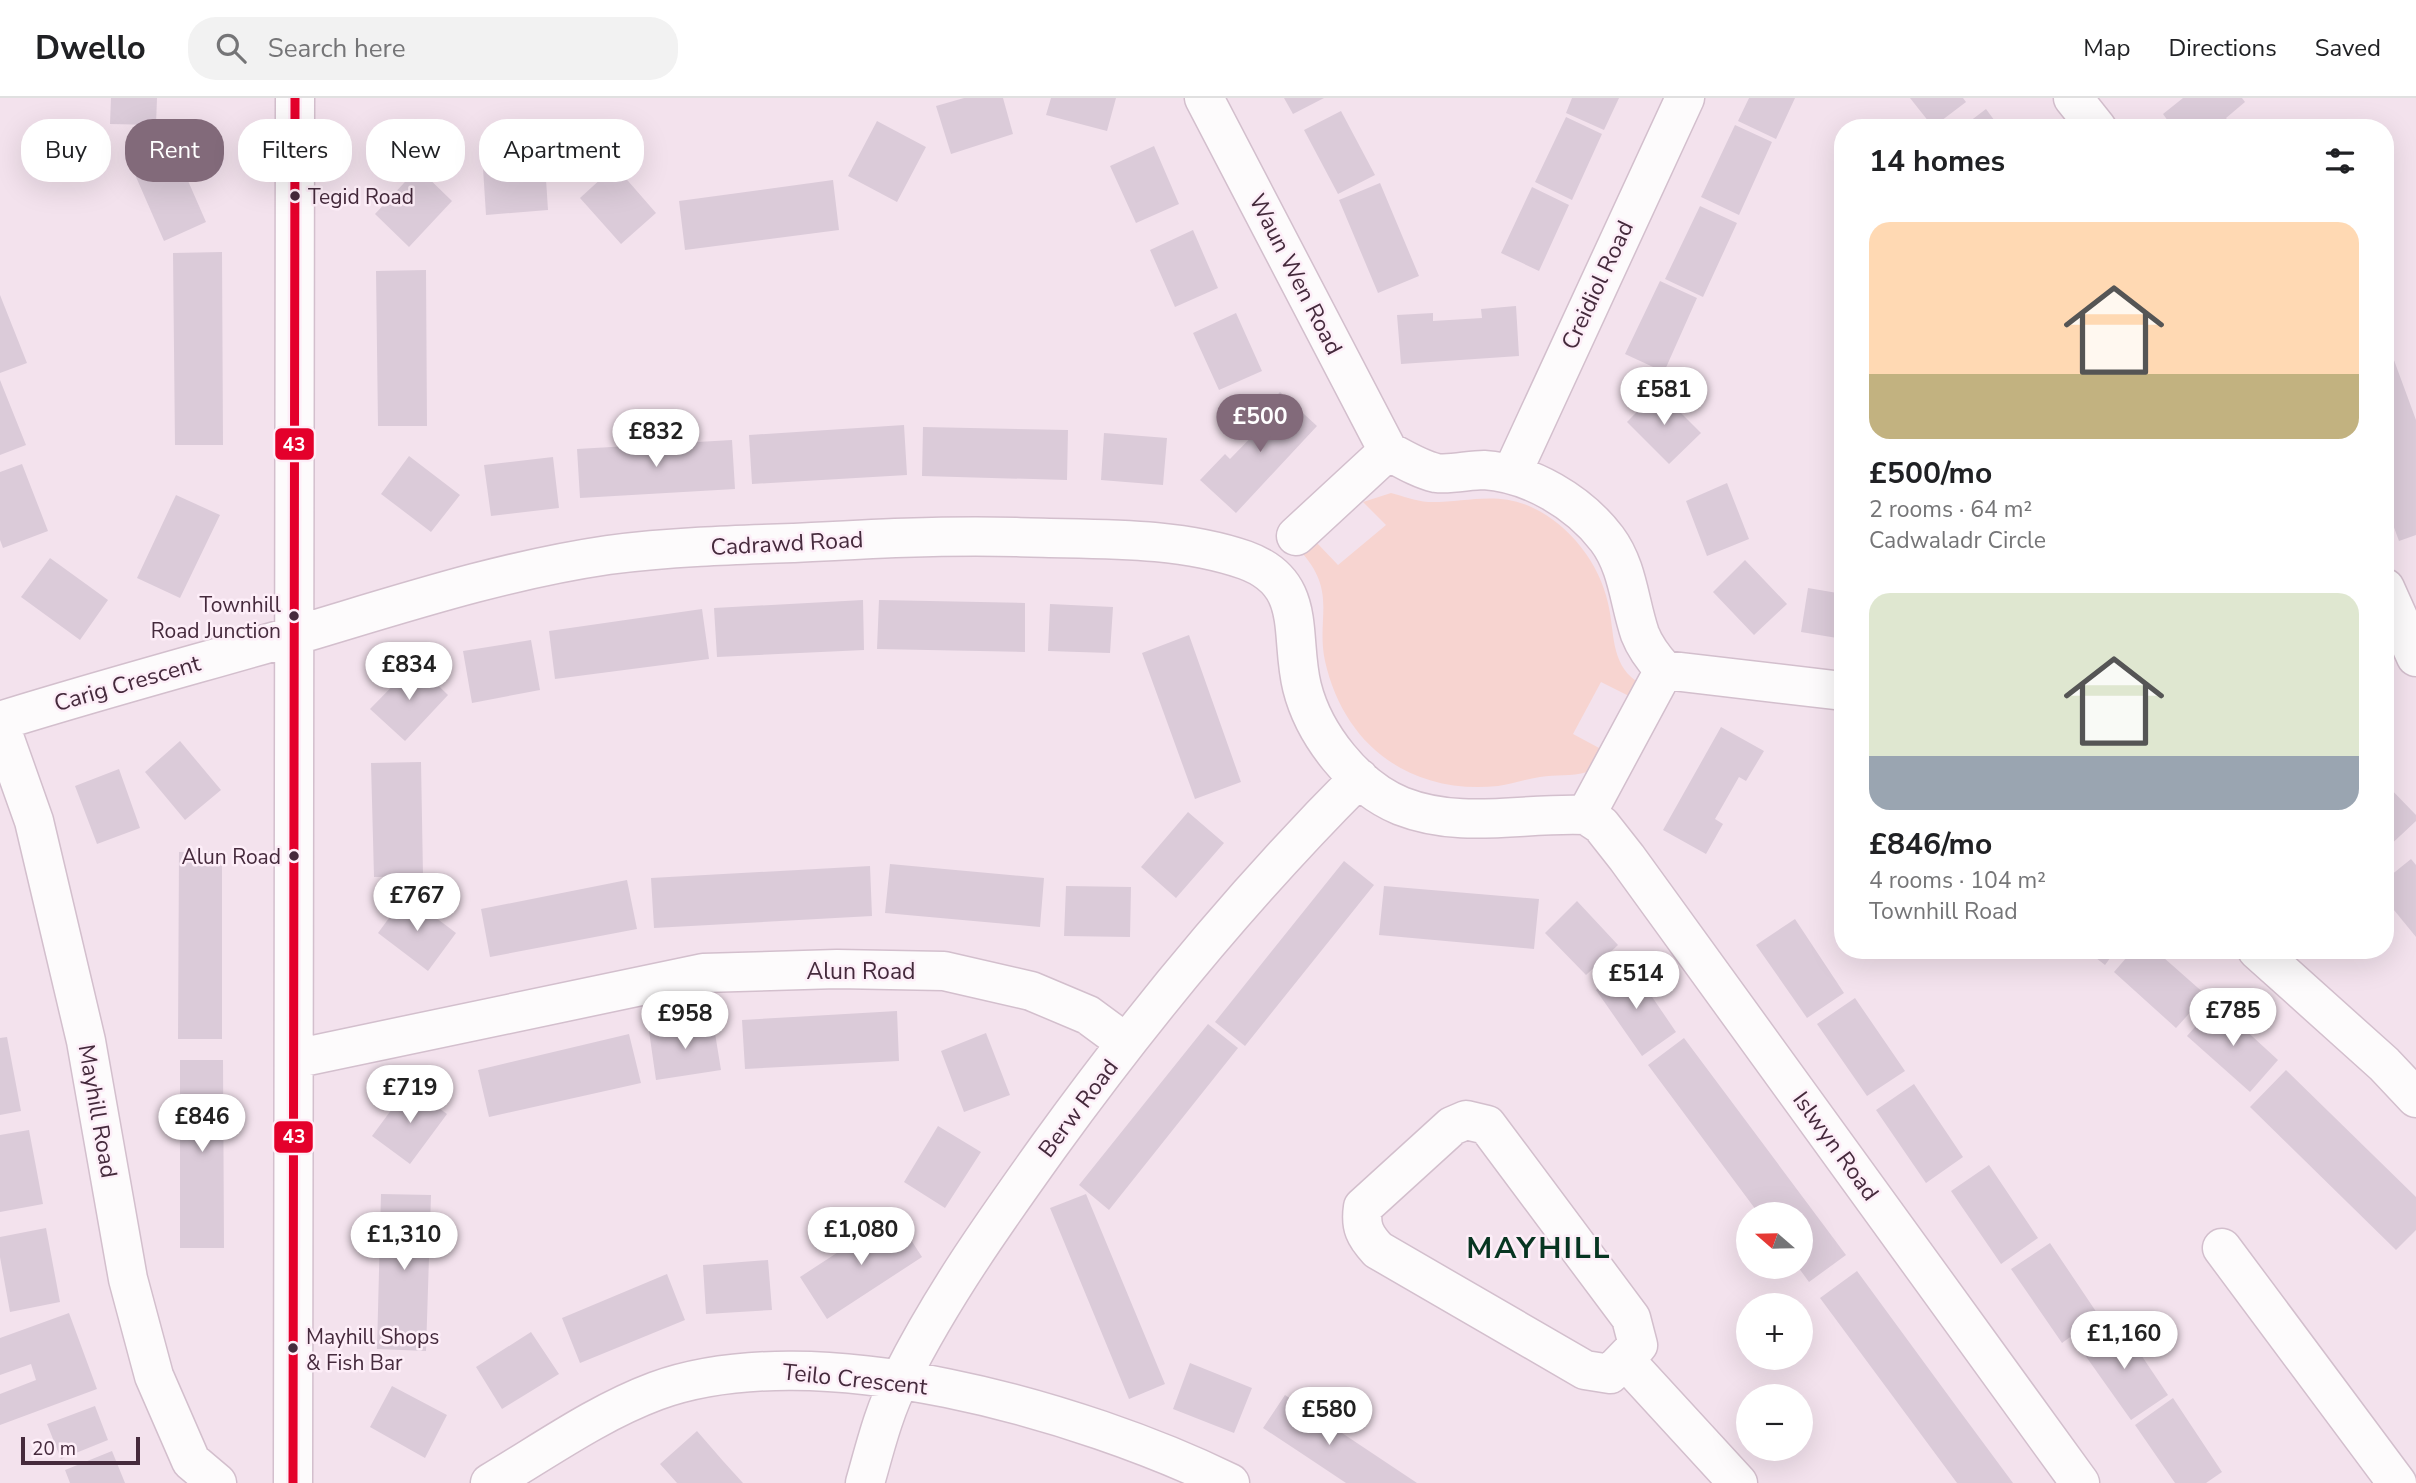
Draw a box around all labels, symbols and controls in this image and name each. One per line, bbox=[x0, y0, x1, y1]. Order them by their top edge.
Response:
search box bbox=[188, 17, 678, 80]
text: Dwello bbox=[35, 26, 146, 71]
icon: search bbox=[212, 29, 250, 67]
text: Search here bbox=[268, 31, 406, 66]
text: Map bbox=[2083, 32, 2130, 64]
text: Directions bbox=[2168, 32, 2277, 64]
text: Saved bbox=[2315, 32, 2381, 64]
chip: Buy bbox=[21, 119, 111, 182]
chip: Rent bbox=[125, 119, 224, 182]
chip: Filters bbox=[238, 119, 352, 182]
chip: New bbox=[366, 119, 465, 182]
chip: Apartment bbox=[479, 119, 644, 182]
text: 14 homes bbox=[1869, 141, 2005, 182]
icon: filters bbox=[2321, 142, 2359, 180]
place label: Tegid Road bbox=[308, 183, 414, 211]
street label: Waun Wen Road bbox=[1242, 188, 1349, 360]
marker: Tegid Road bbox=[288, 189, 302, 203]
street label: Creidiol Road bbox=[1554, 216, 1641, 355]
icon: home bbox=[2051, 267, 2177, 393]
pin: £581 bbox=[1623, 368, 1705, 427]
text: £581 bbox=[1636, 374, 1692, 405]
pin: £500 bbox=[1219, 394, 1301, 454]
text: £500 bbox=[1232, 401, 1288, 432]
pin: £832 bbox=[615, 410, 697, 469]
text: £832 bbox=[628, 416, 684, 447]
line badge: 43 bbox=[274, 427, 315, 461]
text: 43 bbox=[283, 432, 305, 458]
text: £500/mo bbox=[1869, 453, 1992, 494]
text: 2 rooms · 64 m² bbox=[1869, 494, 2032, 525]
street label: Cadrawd Road bbox=[710, 524, 864, 563]
text: Cadwaladr Circle bbox=[1869, 525, 2046, 556]
place label: Townhill Road Junction bbox=[151, 591, 282, 645]
marker: Townhill Road Junction bbox=[287, 609, 301, 623]
icon: home bbox=[2051, 638, 2177, 764]
pin: £834 bbox=[368, 642, 450, 702]
street label: Carig Crescent bbox=[50, 648, 205, 719]
text: £834 bbox=[381, 649, 437, 680]
text: £846/mo bbox=[1869, 824, 1992, 865]
place label: Alun Road bbox=[182, 843, 281, 871]
marker: Alun Road bbox=[287, 849, 301, 863]
text: 4 rooms · 104 m² bbox=[1869, 865, 2046, 896]
pin: £767 bbox=[376, 874, 458, 933]
text: £767 bbox=[389, 880, 445, 911]
text: Townhill Road bbox=[1869, 896, 2018, 927]
pin: £514 bbox=[1595, 951, 1677, 1011]
street label: Alun Road bbox=[807, 956, 915, 987]
text: £514 bbox=[1608, 958, 1664, 989]
pin: £785 bbox=[2192, 988, 2274, 1048]
pin: £958 bbox=[644, 992, 726, 1051]
text: £785 bbox=[2205, 995, 2261, 1026]
text: £958 bbox=[657, 998, 713, 1029]
street label: Mayhill Road bbox=[71, 1042, 124, 1180]
street label: Berw Road bbox=[1031, 1053, 1126, 1164]
pin: £719 bbox=[369, 1066, 451, 1125]
text: £719 bbox=[382, 1072, 438, 1103]
street label: Islwyn Road bbox=[1786, 1086, 1886, 1207]
pin: £846 bbox=[161, 1094, 243, 1154]
text: £846 bbox=[174, 1101, 230, 1132]
line badge: 43 bbox=[273, 1120, 314, 1154]
text: 43 bbox=[283, 1124, 305, 1150]
north arrow bbox=[1736, 1202, 1813, 1279]
map controls bbox=[1736, 1202, 1813, 1461]
pin: £1,080 bbox=[804, 1208, 918, 1267]
pin: £1,310 bbox=[347, 1212, 461, 1272]
text: £1,080 bbox=[824, 1214, 898, 1245]
text: £1,310 bbox=[367, 1219, 441, 1250]
district label: MAYHILL bbox=[1466, 1228, 1612, 1269]
button: + bbox=[1736, 1293, 1813, 1370]
pin: £1,160 bbox=[2067, 1312, 2181, 1371]
text: £1,160 bbox=[2087, 1318, 2161, 1349]
place label: Mayhill Shops & Fish Bar bbox=[306, 1323, 439, 1377]
marker: Mayhill Shops & Fish Bar bbox=[286, 1341, 300, 1355]
street label: Teilo Crescent bbox=[781, 1356, 930, 1403]
button: − bbox=[1736, 1384, 1813, 1461]
pin: £580 bbox=[1288, 1388, 1370, 1447]
text: £580 bbox=[1301, 1394, 1357, 1425]
scale bar bbox=[21, 1434, 140, 1466]
text: 20 m bbox=[32, 1436, 76, 1462]

